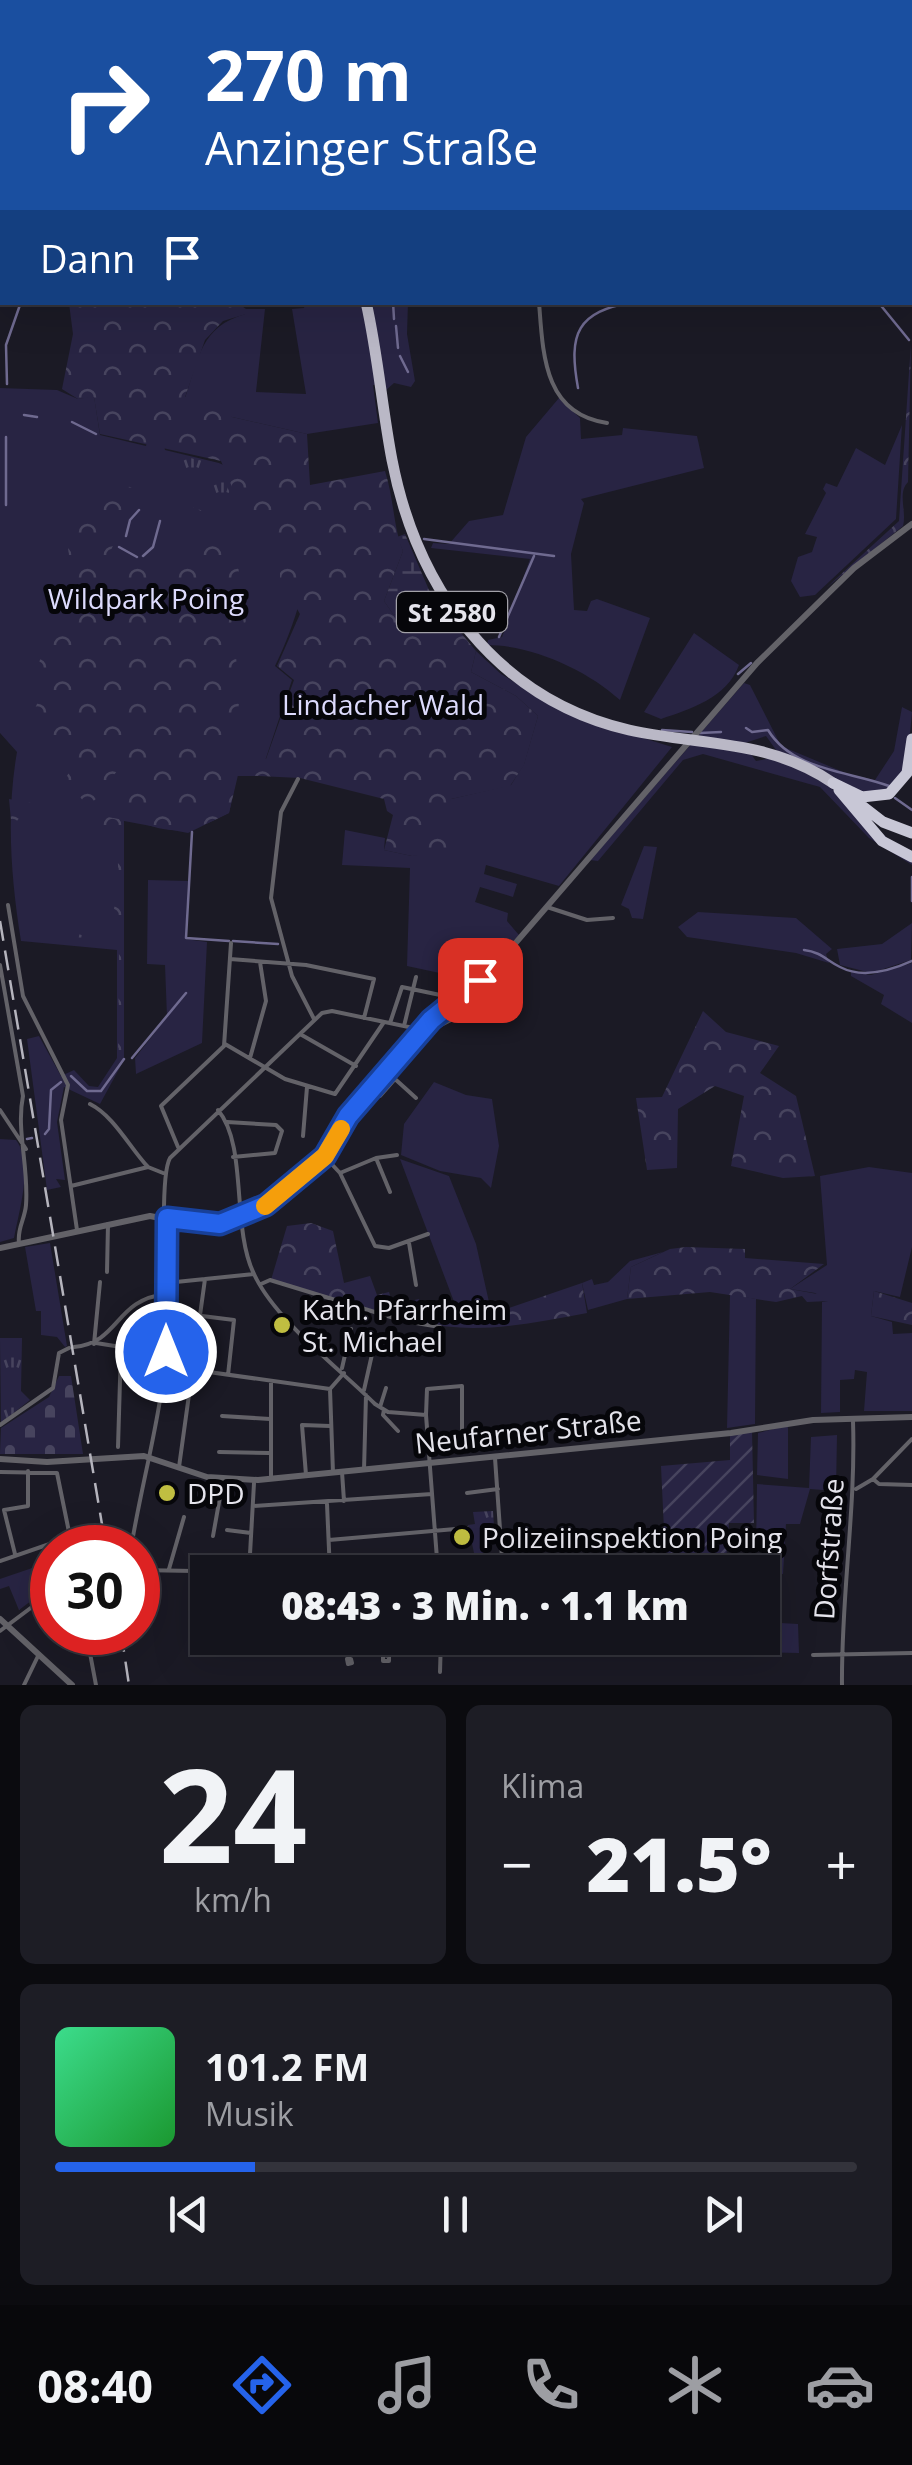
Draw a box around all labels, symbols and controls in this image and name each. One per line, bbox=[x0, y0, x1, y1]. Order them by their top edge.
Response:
text: 270 m bbox=[205, 26, 412, 122]
icon: right bbox=[40, 40, 170, 170]
text: Anzinger Straße bbox=[205, 117, 538, 178]
icon: arrive bbox=[155, 230, 210, 285]
text: Dann bbox=[40, 232, 135, 284]
park label: Wildpark Poing bbox=[48, 579, 244, 617]
road number: St 2580 bbox=[397, 592, 507, 632]
park label: Lindacher Wald bbox=[282, 685, 484, 723]
pin bbox=[438, 938, 523, 1023]
icon: arrive bbox=[453, 953, 508, 1008]
place label: Kath. Pfarrheim St. Michael bbox=[302, 1290, 507, 1360]
position arrow bbox=[114, 1300, 218, 1404]
marker: Kath. Pfarrheim St. Michael bbox=[271, 1314, 293, 1336]
street label: Neufarner Straße bbox=[413, 1400, 643, 1462]
place label: DPD bbox=[187, 1474, 244, 1512]
street label: Dorfstraße bbox=[804, 1477, 852, 1621]
marker: DPD bbox=[156, 1482, 178, 1504]
place label: Polizeiinspektion Poing bbox=[482, 1518, 782, 1556]
speed limit sign: 30 bbox=[30, 1525, 160, 1655]
marker: Polizeiinspektion Poing bbox=[451, 1526, 473, 1548]
text: 08:43 · 3 Min. · 1.1 km bbox=[281, 1579, 689, 1631]
text: 24 bbox=[159, 1724, 307, 1901]
text: Klima bbox=[501, 1764, 584, 1807]
text: 21.5° bbox=[586, 1812, 772, 1914]
text: − bbox=[501, 1826, 532, 1901]
text: + bbox=[826, 1826, 857, 1901]
text: km/h bbox=[194, 1878, 272, 1921]
text: 101.2 FM bbox=[205, 2040, 369, 2092]
text: Musik bbox=[205, 2092, 294, 2135]
icon: previous bbox=[161, 2187, 216, 2242]
icon: pause bbox=[428, 2187, 483, 2242]
icon: next bbox=[696, 2187, 751, 2242]
icon: directions bbox=[227, 2350, 297, 2420]
icon: music bbox=[372, 2350, 442, 2420]
icon: phone bbox=[516, 2350, 586, 2420]
icon: climate bbox=[660, 2350, 730, 2420]
icon: car bbox=[805, 2350, 875, 2420]
text: 08:40 bbox=[37, 2355, 153, 2416]

